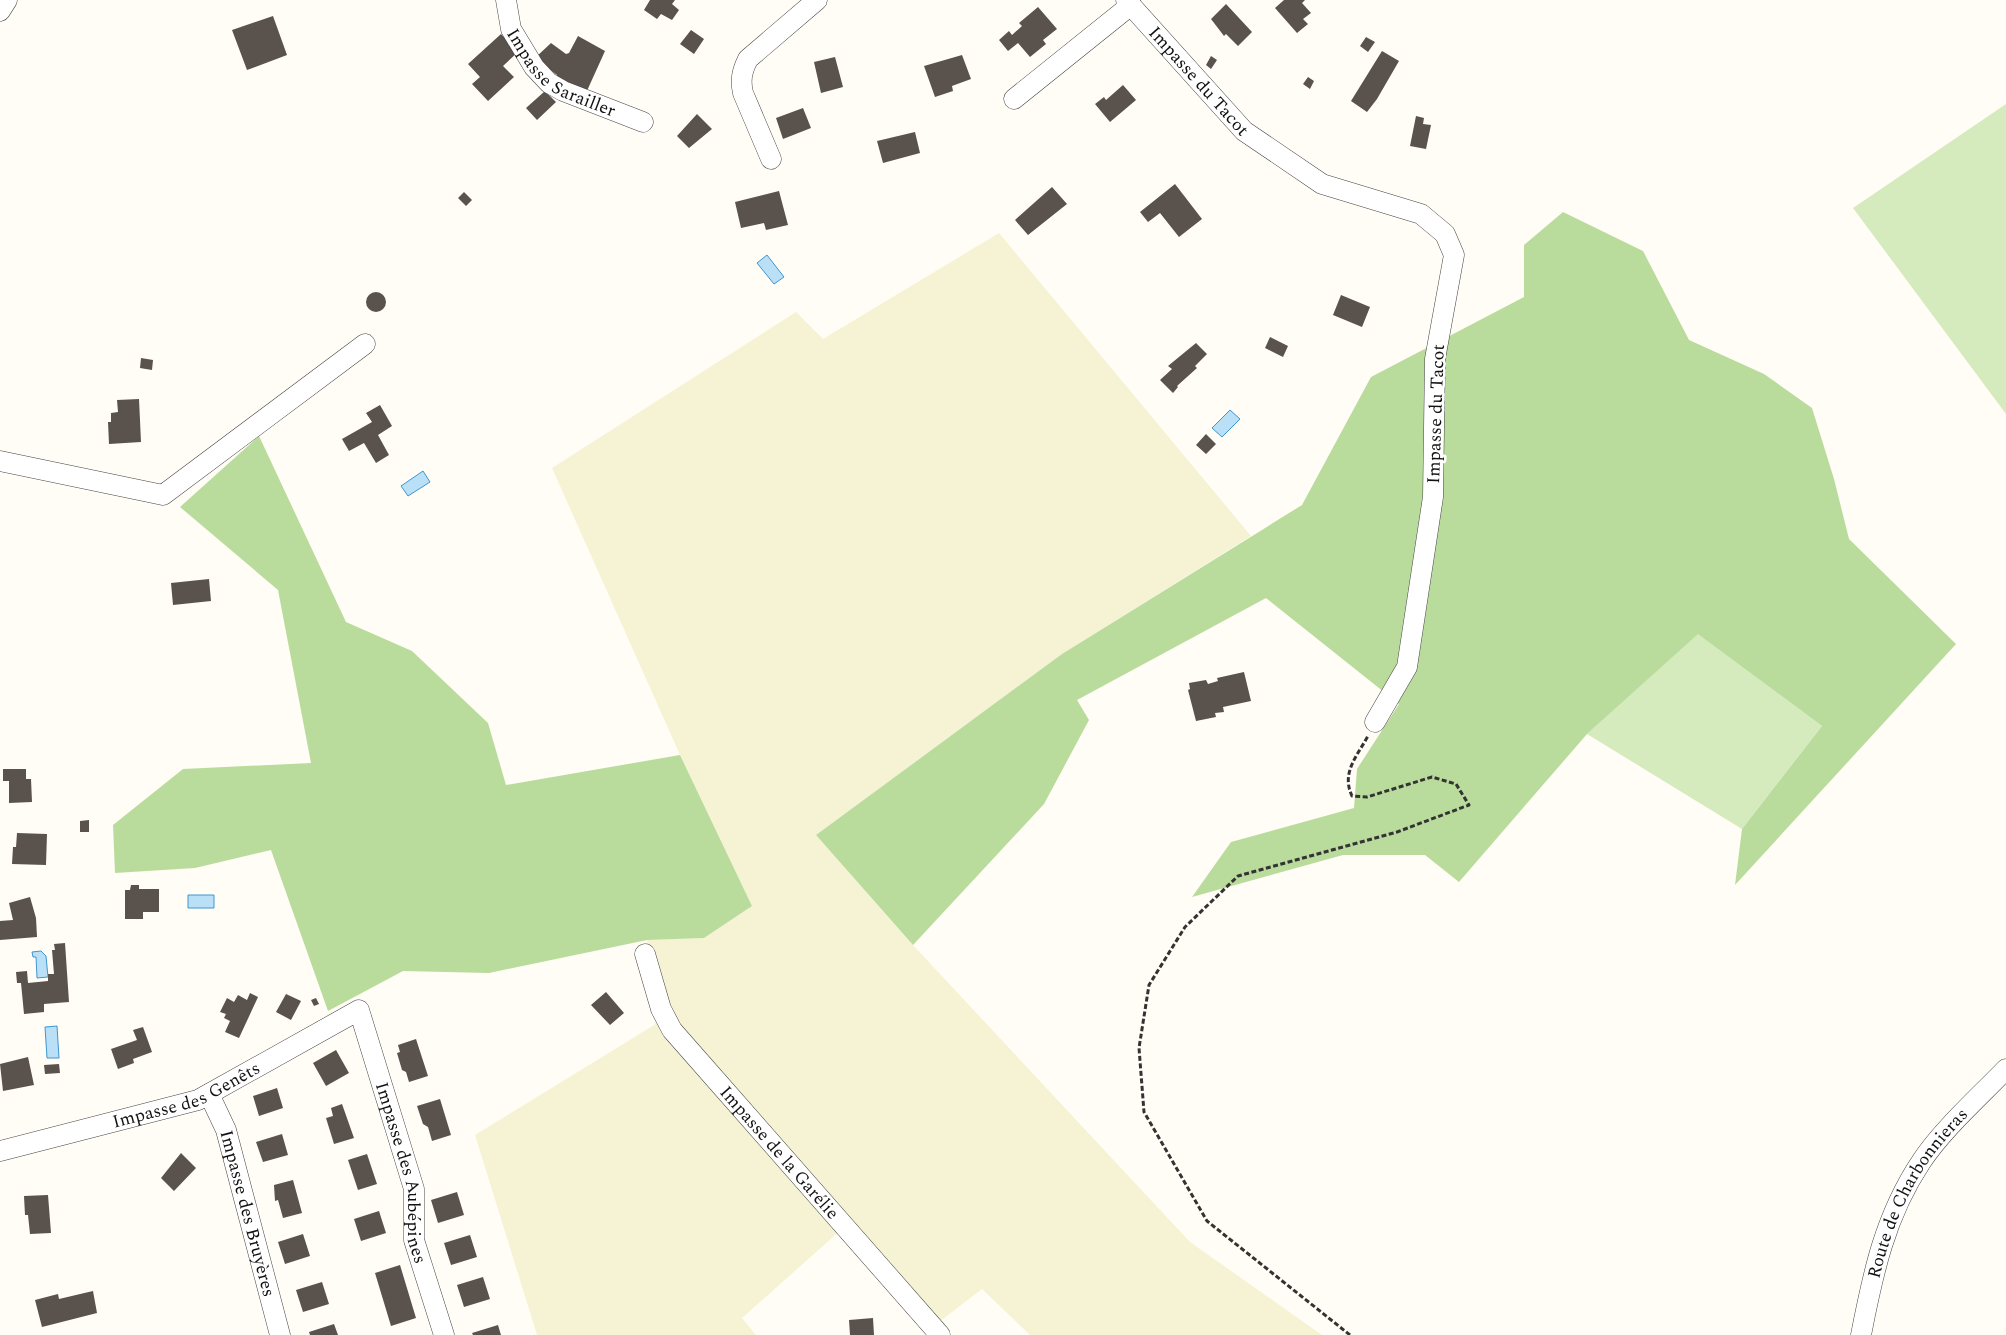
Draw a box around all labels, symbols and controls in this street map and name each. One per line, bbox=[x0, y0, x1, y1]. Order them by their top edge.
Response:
street label: Impasse du Tacot bbox=[1142, 20, 1256, 142]
street label: Impasse Sarailler bbox=[500, 23, 620, 124]
street label: Impasse du Tacot bbox=[1420, 344, 1452, 484]
street label: Impasse des Genêts bbox=[109, 1054, 265, 1135]
street label: Impasse des Aubépines bbox=[368, 1079, 434, 1267]
street label: Impasse de la Garélie bbox=[713, 1080, 846, 1225]
street label: Route de Charbonnieras bbox=[1860, 1101, 1974, 1281]
street label: Impasse des Bruyères bbox=[213, 1127, 283, 1300]

